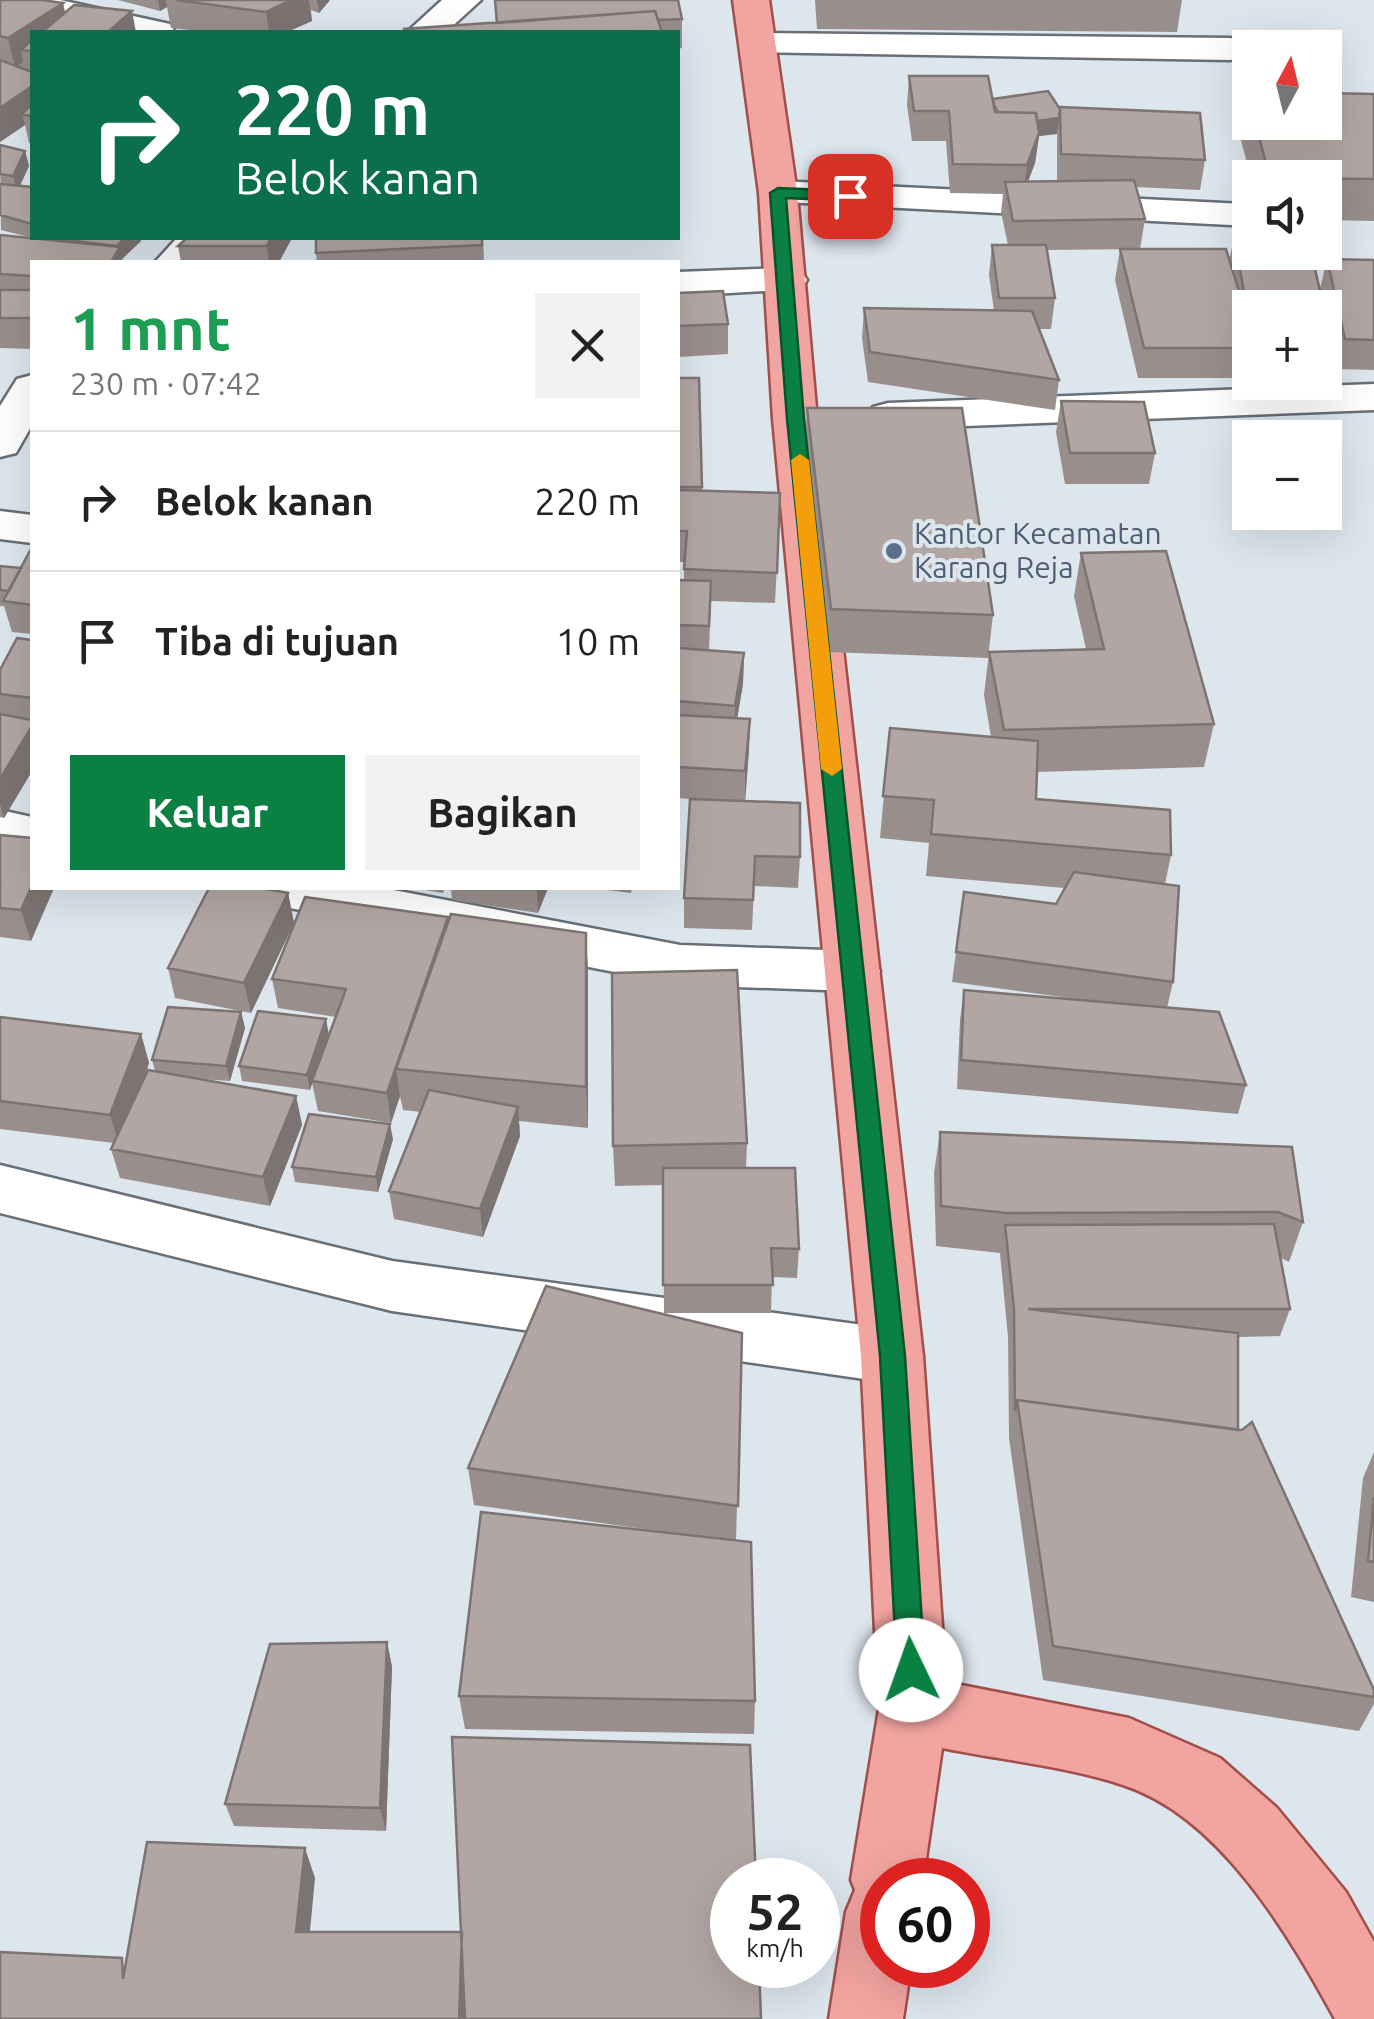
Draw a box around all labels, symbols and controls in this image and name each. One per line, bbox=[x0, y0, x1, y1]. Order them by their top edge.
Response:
north arrow bbox=[1232, 30, 1342, 140]
map controls bbox=[1232, 30, 1342, 530]
icon: right bbox=[70, 70, 200, 200]
text: 220 m bbox=[235, 70, 430, 148]
text: Belok kanan bbox=[235, 152, 480, 203]
pin bbox=[808, 154, 893, 239]
button: sound bbox=[1232, 160, 1342, 270]
icon: arrive bbox=[823, 169, 878, 224]
button: + bbox=[1232, 290, 1342, 400]
button: close bbox=[535, 293, 640, 398]
text: 1 mnt bbox=[70, 294, 231, 361]
text: 230 m · 07:42 bbox=[70, 365, 262, 401]
button: − bbox=[1232, 420, 1342, 530]
icon: right bbox=[70, 474, 125, 529]
text: Belok kanan bbox=[155, 480, 374, 522]
text: 220 m bbox=[534, 480, 640, 522]
place label: Kantor Kecamatan Karang Reja bbox=[914, 516, 1162, 584]
marker: Kantor Kecamatan Karang Reja bbox=[883, 540, 905, 562]
icon: arrive bbox=[70, 614, 125, 669]
text: Tiba di tujuan bbox=[155, 620, 399, 662]
text: 10 m bbox=[556, 620, 640, 662]
button: Keluar bbox=[70, 755, 345, 870]
button: Bagikan bbox=[365, 755, 640, 870]
position arrow bbox=[859, 1618, 963, 1722]
speed limit sign: 60 bbox=[860, 1858, 990, 1988]
text: 52 bbox=[747, 1883, 803, 1939]
text: km/h bbox=[746, 1934, 804, 1962]

